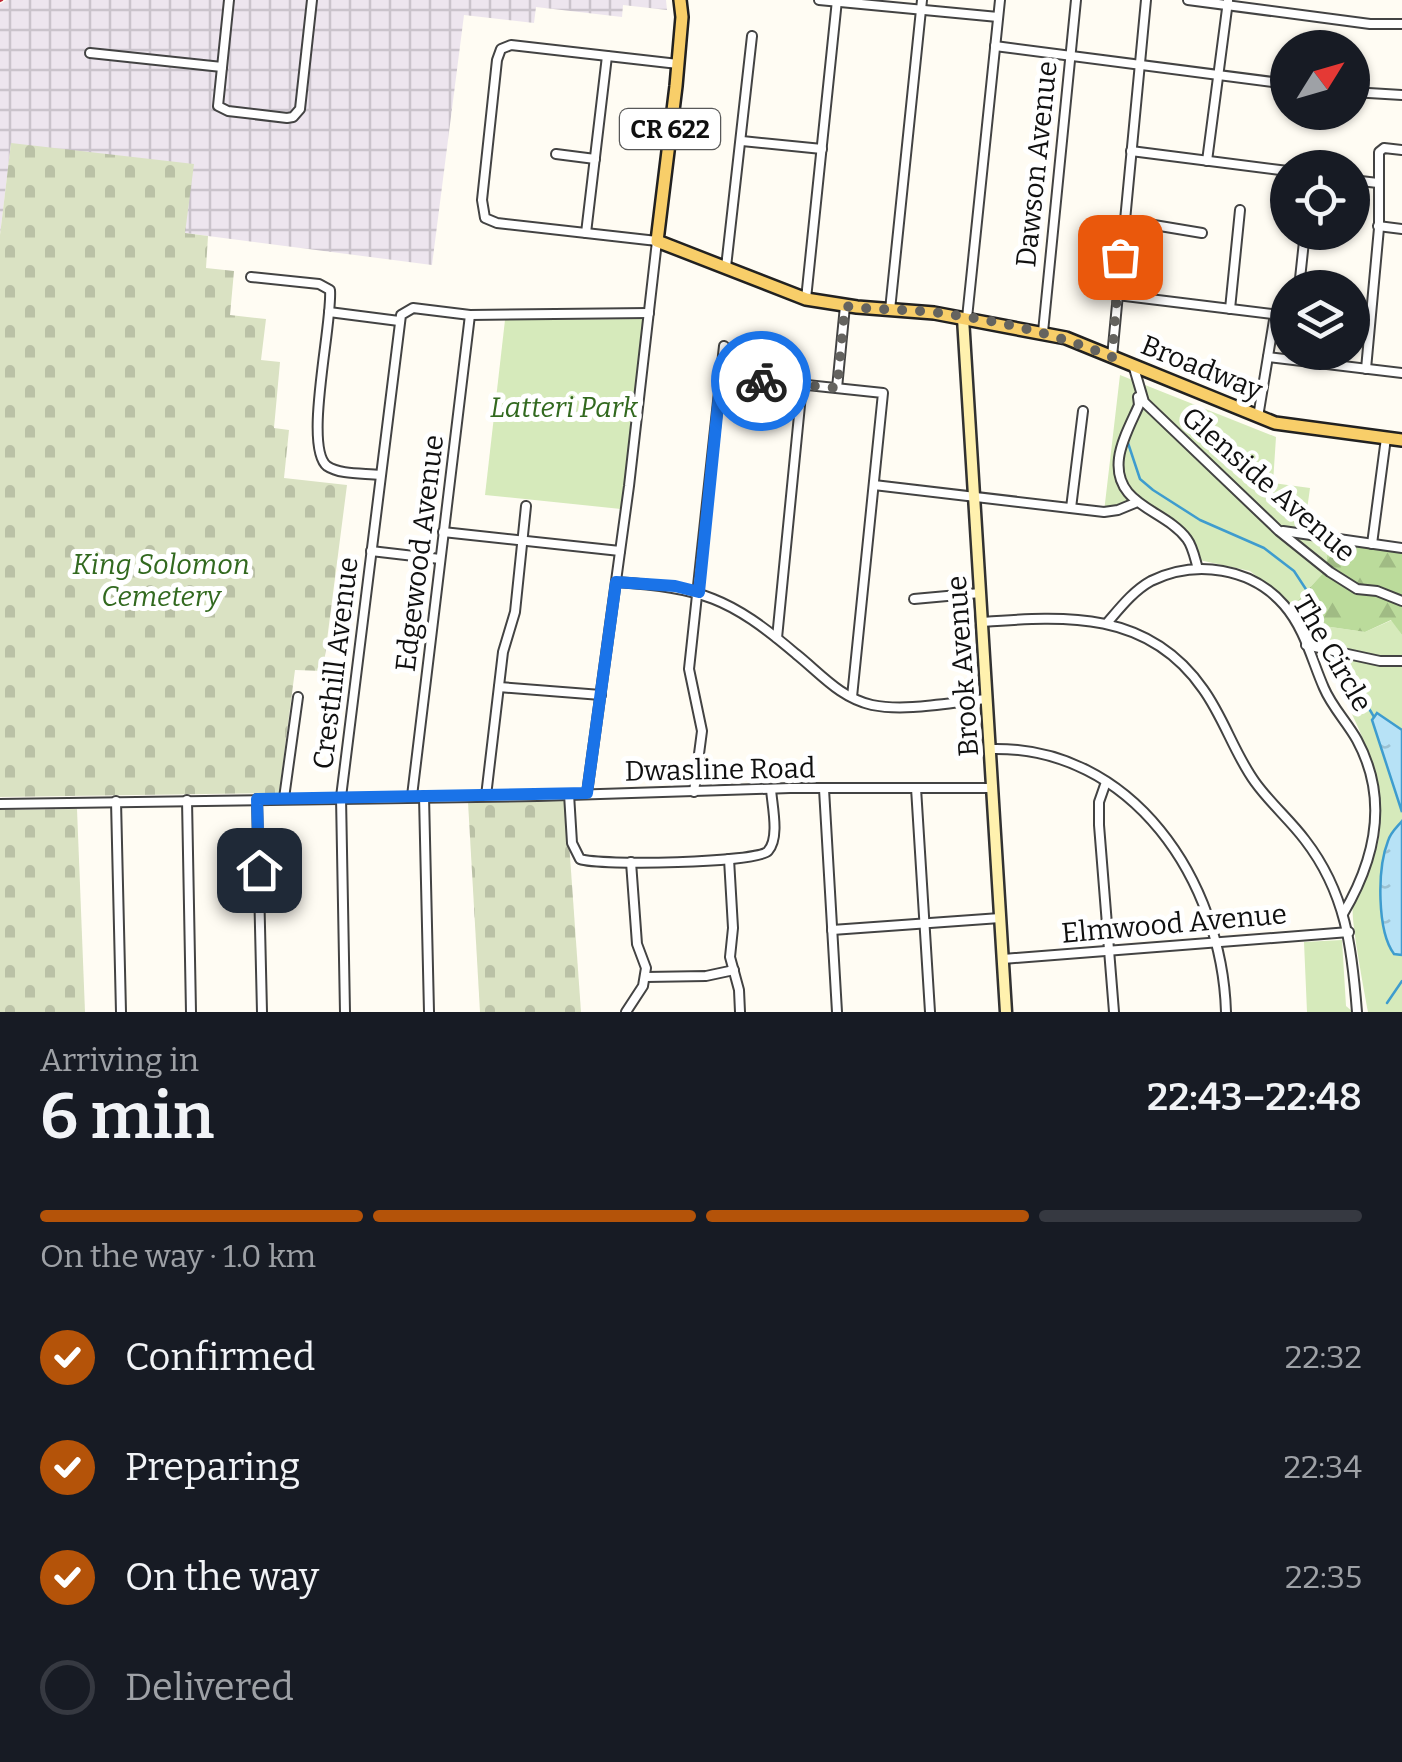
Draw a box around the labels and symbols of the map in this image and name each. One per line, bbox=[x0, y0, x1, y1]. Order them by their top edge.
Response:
north arrow bbox=[1270, 30, 1370, 130]
street label: Dawson Avenue bbox=[1009, 59, 1064, 269]
road number: CR 622 bbox=[620, 109, 720, 149]
pin bbox=[1078, 215, 1163, 300]
street label: Broadway bbox=[1136, 328, 1267, 407]
courier bbox=[711, 331, 811, 431]
park label: Latteri Park bbox=[490, 391, 639, 424]
street label: Glenside Avenue bbox=[1175, 400, 1362, 569]
street label: Edgewood Avenue bbox=[389, 433, 450, 673]
park label: King Solomon Cemetery bbox=[72, 548, 250, 613]
street label: Cresthill Avenue bbox=[306, 555, 365, 771]
street label: Brook Avenue bbox=[940, 574, 985, 758]
street label: The Circle bbox=[1286, 589, 1379, 717]
street label: Dwasline Road bbox=[624, 751, 816, 788]
pin bbox=[217, 828, 302, 913]
street label: Elmwood Avenue bbox=[1060, 897, 1288, 950]

